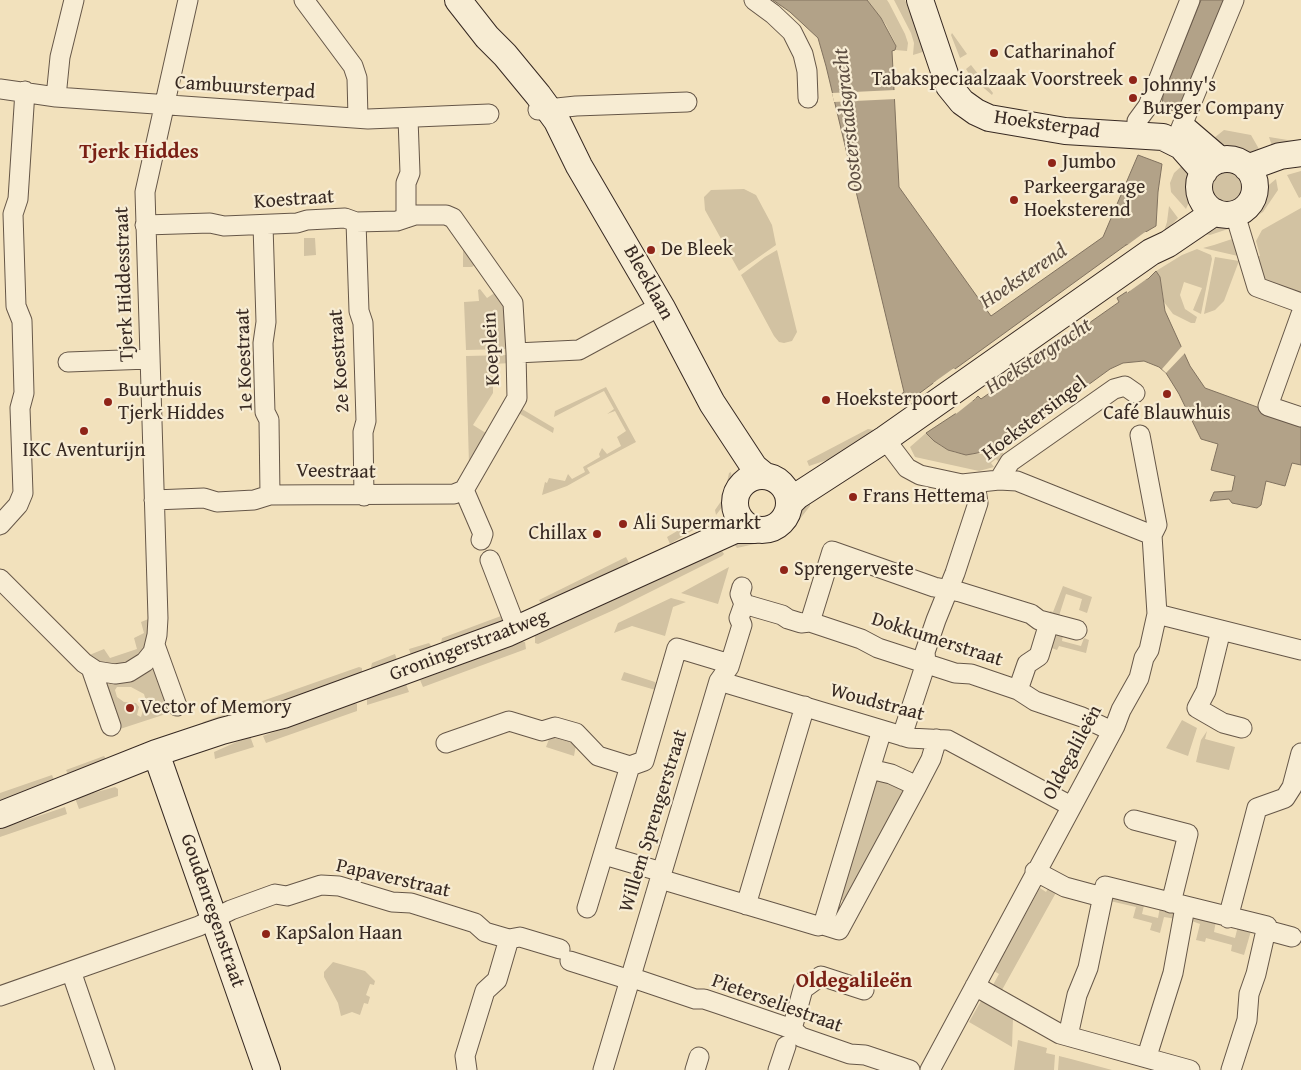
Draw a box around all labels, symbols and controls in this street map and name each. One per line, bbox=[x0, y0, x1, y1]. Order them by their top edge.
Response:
place label: Catharinahof bbox=[1004, 41, 1114, 65]
water label: Oosterstadsgracht bbox=[829, 47, 869, 193]
marker: Catharinahof bbox=[988, 47, 1000, 59]
place label: Tabakspeciaalzaak Voorstreek bbox=[871, 68, 1123, 92]
street label: Cambuursterpad bbox=[174, 71, 316, 105]
marker: Tabakspeciaalzaak Voorstreek bbox=[1127, 74, 1139, 86]
place label: Johnny's Burger Company bbox=[1143, 74, 1284, 121]
marker: Johnny's Burger Company bbox=[1127, 92, 1139, 104]
street label: Hoeksterpad bbox=[993, 106, 1101, 144]
district label: Tjerk Hiddes bbox=[79, 140, 199, 166]
place label: Jumbo bbox=[1062, 151, 1116, 175]
marker: Jumbo bbox=[1046, 157, 1058, 169]
place label: Parkeergarage Hoeksterend bbox=[1024, 176, 1145, 223]
street label: Koestraat bbox=[253, 185, 335, 215]
marker: Parkeergarage Hoeksterend bbox=[1008, 194, 1020, 206]
street label: Tjerk Hiddesstraat bbox=[110, 206, 140, 362]
place label: De Bleek bbox=[661, 238, 733, 262]
water label: Hoeksterend bbox=[976, 239, 1072, 315]
street label: Bleeklaan bbox=[618, 241, 678, 325]
marker: De Bleek bbox=[645, 244, 657, 256]
street label: 1e Koestraat bbox=[231, 308, 259, 412]
street label: 2e Koestraat bbox=[324, 308, 356, 414]
street label: Koeplein bbox=[478, 311, 506, 387]
water label: Hoekstergracht bbox=[981, 313, 1097, 401]
street label: Hoekstersingel bbox=[978, 372, 1092, 466]
place label: Buurthuis Tjerk Hiddes bbox=[118, 379, 224, 426]
place label: Hoeksterpoort bbox=[836, 388, 958, 412]
marker: Café Blauwhuis bbox=[1161, 388, 1173, 400]
marker: Hoeksterpoort bbox=[820, 394, 832, 406]
marker: Buurthuis Tjerk Hiddes bbox=[102, 396, 114, 408]
place label: Café Blauwhuis bbox=[1103, 402, 1231, 426]
marker: IKC Aventurijn bbox=[78, 425, 90, 437]
place label: IKC Aventurijn bbox=[23, 439, 145, 463]
street label: Veestraat bbox=[296, 459, 376, 485]
place label: Frans Hettema bbox=[863, 485, 986, 509]
marker: Frans Hettema bbox=[847, 491, 859, 503]
place label: Ali Supermarkt bbox=[633, 512, 761, 536]
marker: Ali Supermarkt bbox=[617, 518, 629, 530]
place label: Chillax bbox=[528, 522, 587, 546]
marker: Chillax bbox=[591, 528, 603, 540]
place label: Sprengerveste bbox=[794, 558, 914, 582]
marker: Sprengerveste bbox=[778, 564, 790, 576]
street label: Groningerstraatweg bbox=[386, 605, 552, 687]
street label: Dokkumerstraat bbox=[868, 608, 1006, 672]
street label: Woudstraat bbox=[827, 679, 927, 727]
place label: Vector of Memory bbox=[140, 696, 292, 720]
street label: Oldegalileën bbox=[1038, 701, 1108, 805]
marker: Vector of Memory bbox=[124, 702, 136, 714]
street label: Willem Sprengerstraat bbox=[615, 727, 693, 915]
street label: Goudenregenstraat bbox=[174, 831, 250, 991]
street label: Papaverstraat bbox=[334, 854, 452, 904]
place label: KapSalon Haan bbox=[276, 922, 402, 946]
marker: KapSalon Haan bbox=[260, 928, 272, 940]
street label: Pieterseliestraat bbox=[708, 969, 846, 1039]
district label: Oldegalileën bbox=[796, 969, 912, 995]

